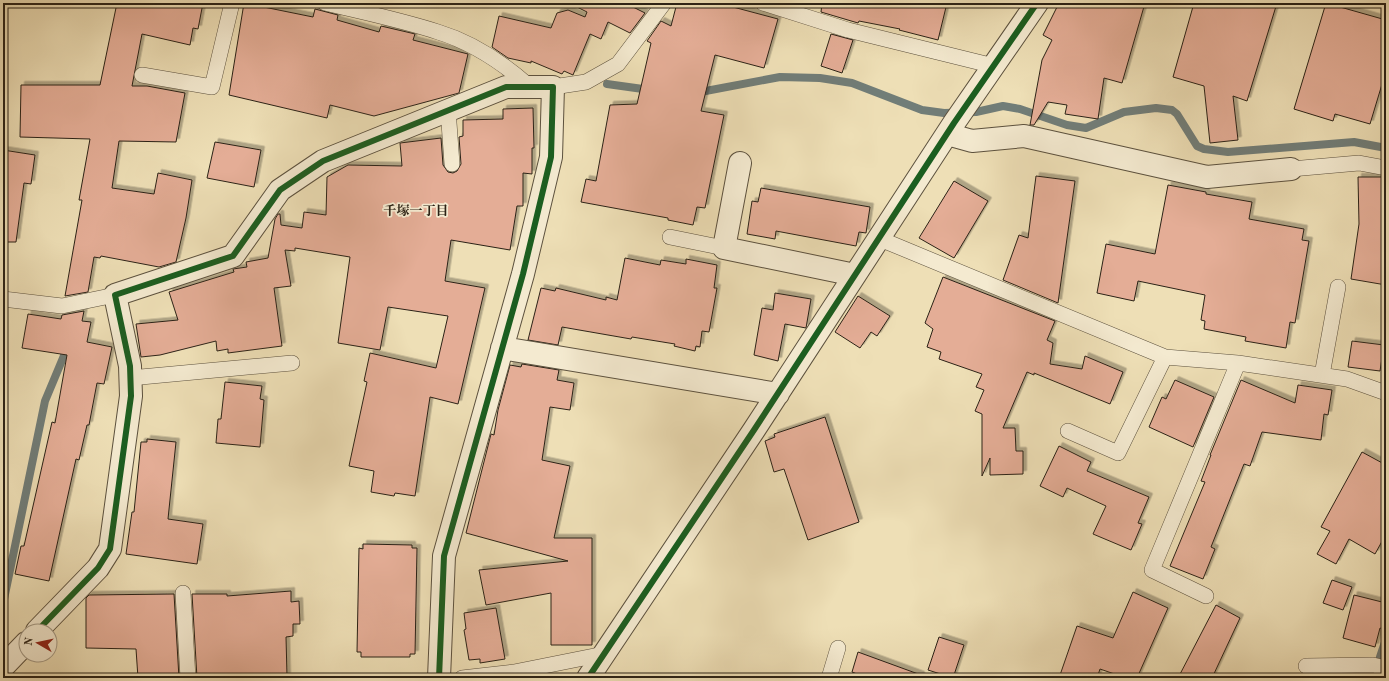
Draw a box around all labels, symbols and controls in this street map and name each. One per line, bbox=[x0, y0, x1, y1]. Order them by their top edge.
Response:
district label: 千塚一丁目 bbox=[383, 204, 449, 218]
north arrow bbox=[18, 623, 58, 663]
text: N bbox=[24, 636, 36, 647]

